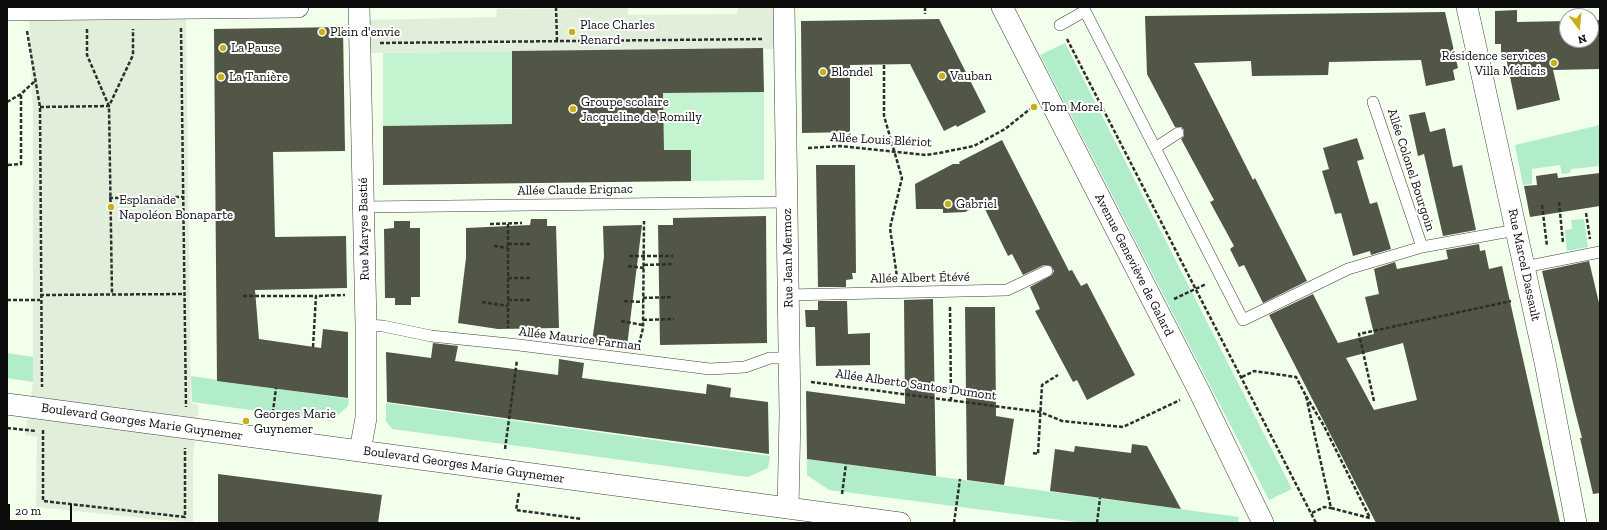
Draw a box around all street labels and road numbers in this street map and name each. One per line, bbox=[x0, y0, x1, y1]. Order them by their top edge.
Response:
street label: Allée Colonel Bourgoin bbox=[1384, 107, 1438, 233]
street label: Allée Louis Blériot bbox=[830, 130, 932, 150]
street label: Rue Maryse Bastié bbox=[355, 177, 373, 281]
street label: Allée Claude Erignac bbox=[517, 181, 633, 199]
street label: Avenue Geneviève de Galard bbox=[1091, 191, 1177, 339]
street label: Rue Marcel Dassault bbox=[1504, 207, 1544, 323]
street label: Rue Jean Mermoz bbox=[779, 208, 797, 308]
street label: Allée Albert Étévé bbox=[870, 269, 970, 287]
street label: Allée Maurice Farman bbox=[518, 324, 642, 354]
street label: Allée Alberto Santos Dumont bbox=[834, 366, 998, 404]
street label: Boulevard Georges Marie Guynemer bbox=[40, 400, 244, 444]
street label: Boulevard Georges Marie Guynemer bbox=[362, 443, 566, 487]

